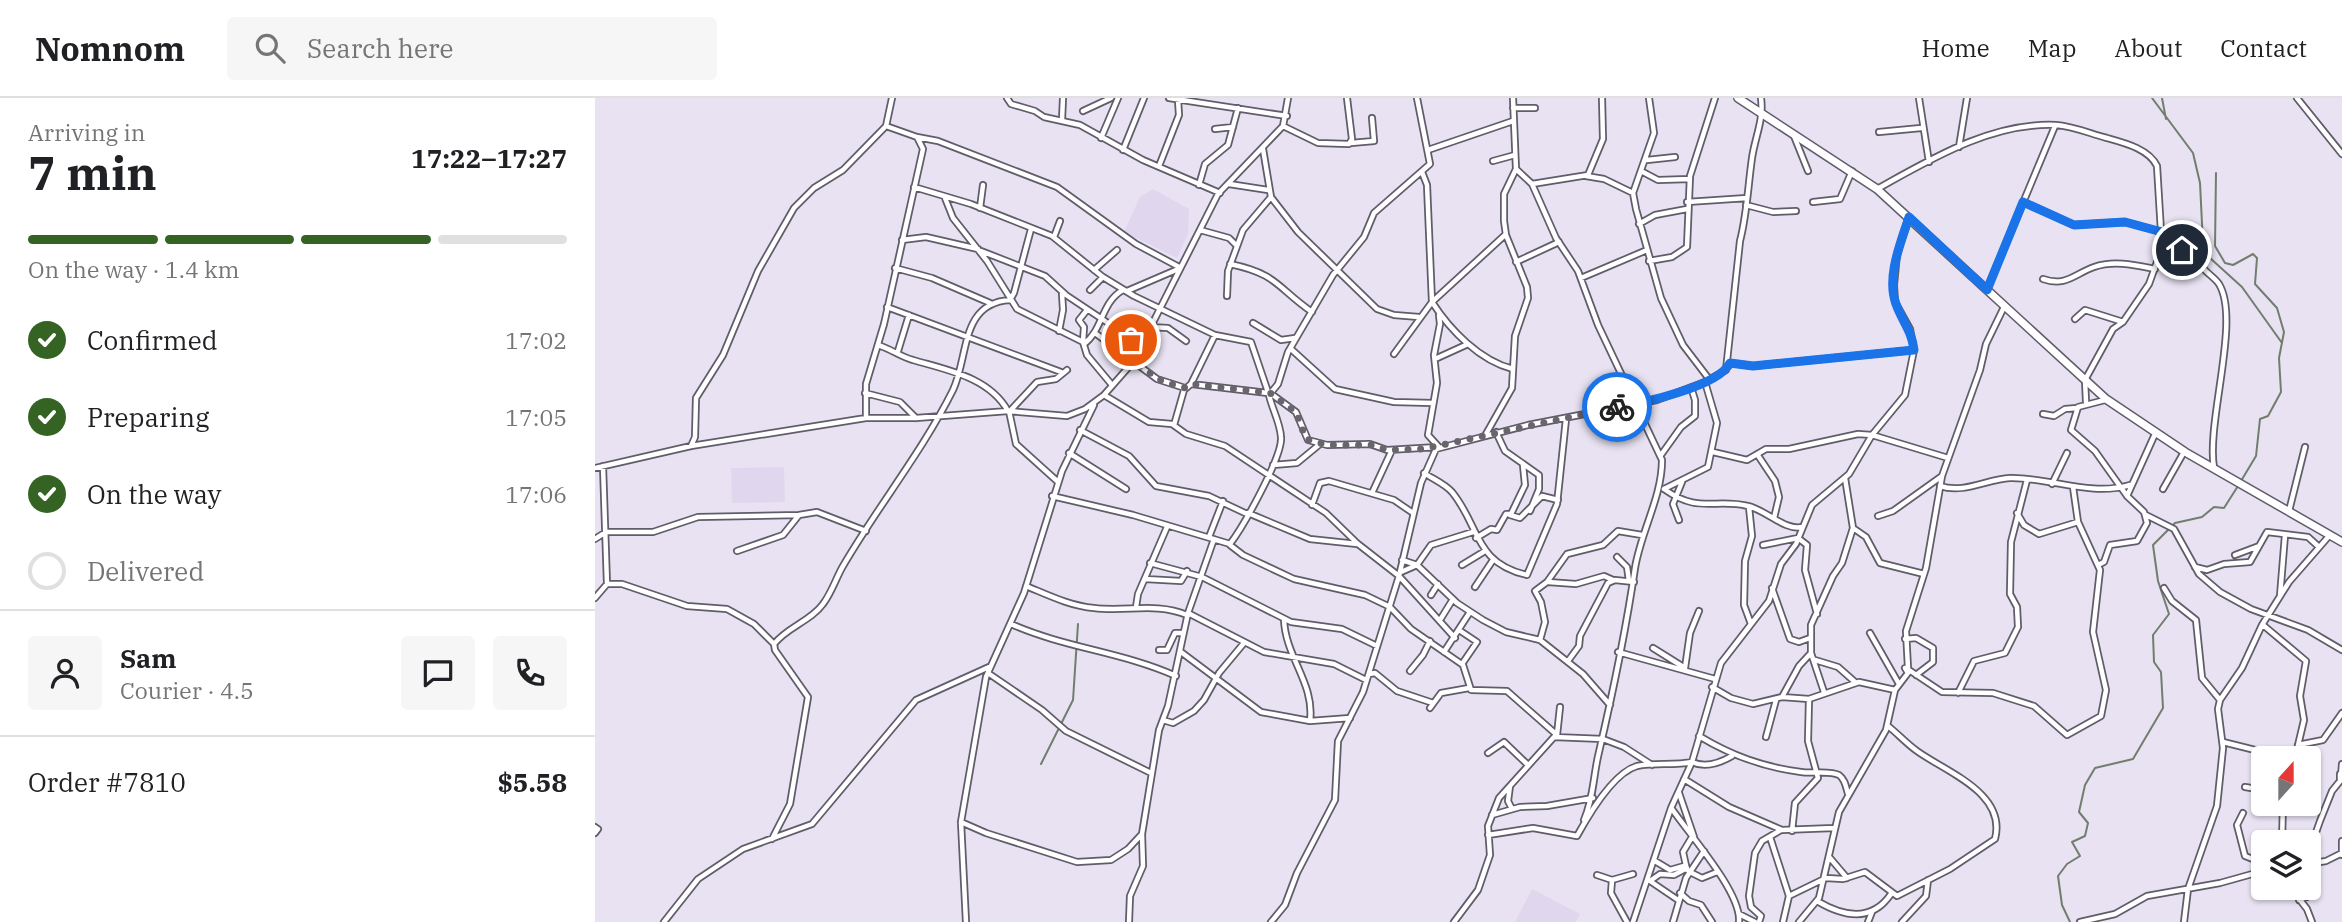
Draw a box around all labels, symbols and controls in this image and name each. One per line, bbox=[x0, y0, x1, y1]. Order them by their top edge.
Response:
search box bbox=[227, 17, 717, 80]
text: Nomnom bbox=[35, 27, 185, 70]
icon: search bbox=[251, 29, 289, 67]
text: Search here bbox=[307, 31, 453, 65]
text: Home bbox=[1922, 32, 1990, 64]
text: Map bbox=[2028, 32, 2076, 64]
text: About bbox=[2114, 32, 2182, 64]
text: Contact bbox=[2220, 32, 2307, 64]
text: Arriving in bbox=[28, 117, 145, 147]
text: 17:22–17:27 bbox=[411, 141, 567, 175]
text: 7 min bbox=[28, 143, 157, 203]
pin bbox=[2152, 220, 2212, 280]
icon: home bbox=[2163, 231, 2201, 269]
text: On the way · 1.4 km bbox=[28, 254, 240, 284]
pin bbox=[1101, 310, 1161, 370]
icon: check bbox=[28, 321, 66, 359]
icon: bag bbox=[1112, 321, 1150, 359]
text: Confirmed bbox=[87, 323, 218, 357]
text: 17:02 bbox=[505, 325, 567, 355]
courier bbox=[1582, 372, 1652, 442]
icon: bike bbox=[1598, 388, 1636, 426]
icon: check bbox=[28, 398, 66, 436]
text: Preparing bbox=[87, 400, 209, 434]
text: 17:05 bbox=[505, 402, 567, 432]
icon: check bbox=[28, 475, 66, 513]
text: On the way bbox=[87, 477, 221, 511]
text: 17:06 bbox=[505, 479, 567, 509]
text: Delivered bbox=[87, 554, 204, 588]
button: person bbox=[28, 636, 102, 710]
button: chat bbox=[401, 636, 475, 710]
button: phone bbox=[493, 636, 567, 710]
text: Sam bbox=[120, 641, 176, 675]
text: Courier · 4.5 bbox=[120, 675, 254, 705]
north arrow bbox=[2251, 746, 2321, 816]
map controls bbox=[2251, 746, 2321, 900]
text: Order #7810 bbox=[28, 765, 186, 799]
text: $5.58 bbox=[497, 765, 567, 799]
button: layers bbox=[2251, 830, 2321, 900]

